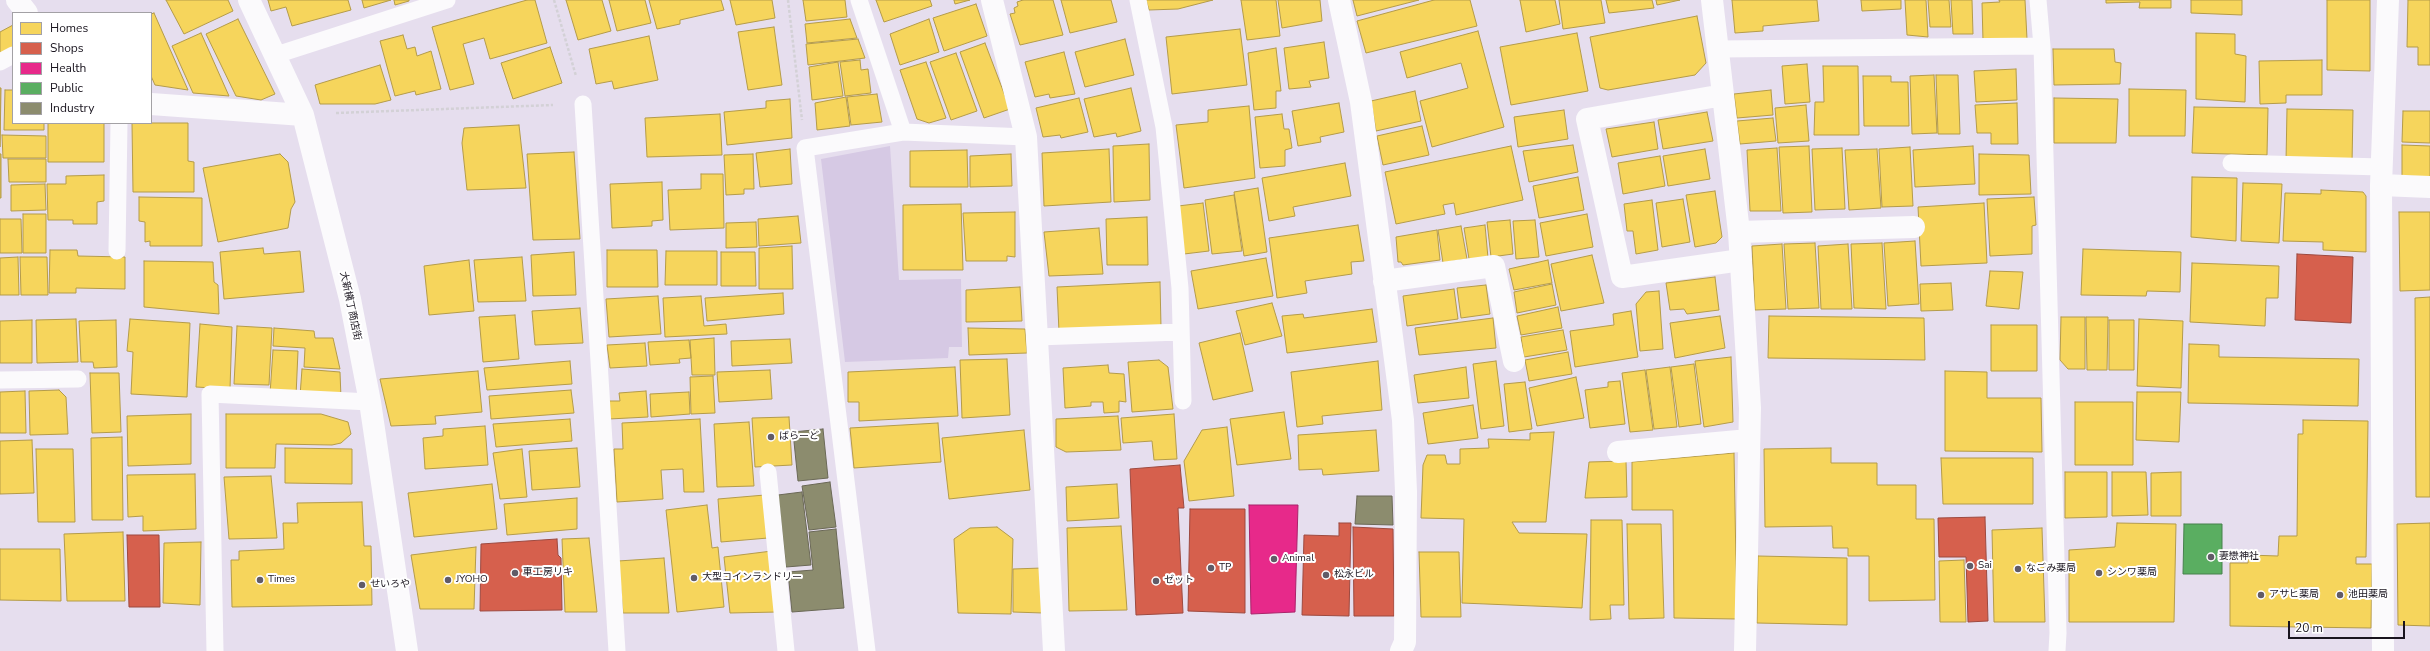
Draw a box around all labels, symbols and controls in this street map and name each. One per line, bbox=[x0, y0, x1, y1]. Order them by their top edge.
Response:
legend bbox=[12, 12, 152, 124]
text: Homes bbox=[50, 20, 88, 36]
text: Shops bbox=[50, 40, 84, 56]
text: Health bbox=[50, 60, 86, 76]
text: Public bbox=[50, 80, 83, 96]
text: Industry bbox=[50, 100, 94, 116]
street label: 大新横丁商店街 bbox=[337, 271, 363, 341]
place label: ばらーど bbox=[779, 431, 819, 443]
marker: ばらーど bbox=[766, 432, 776, 442]
place label: 妻戀神社 bbox=[2219, 551, 2259, 563]
marker: 妻戀神社 bbox=[2206, 552, 2216, 562]
place label: Animal bbox=[1282, 553, 1314, 565]
marker: Animal bbox=[1269, 554, 1279, 564]
place label: Sai bbox=[1978, 560, 1992, 572]
marker: Sai bbox=[1965, 561, 1975, 571]
place label: TP bbox=[1219, 562, 1231, 574]
marker: TP bbox=[1206, 563, 1216, 573]
place label: なごみ薬局 bbox=[2026, 563, 2076, 575]
marker: なごみ薬局 bbox=[2013, 564, 2023, 574]
place label: 車工房リキ bbox=[523, 567, 573, 579]
place label: シンワ薬局 bbox=[2107, 567, 2157, 579]
marker: 車工房リキ bbox=[510, 568, 520, 578]
marker: シンワ薬局 bbox=[2094, 568, 2104, 578]
place label: 松永ビル bbox=[1334, 569, 1374, 581]
marker: 松永ビル bbox=[1321, 570, 1331, 580]
place label: 大型コインランドリー bbox=[702, 572, 802, 584]
marker: 大型コインランドリー bbox=[689, 573, 699, 583]
place label: Times bbox=[268, 574, 295, 586]
place label: JYOHO bbox=[456, 574, 488, 586]
marker: Times bbox=[255, 575, 265, 585]
marker: JYOHO bbox=[443, 575, 453, 585]
place label: ゼット bbox=[1164, 575, 1194, 587]
marker: ゼット bbox=[1151, 576, 1161, 586]
place label: せいろや bbox=[370, 579, 410, 591]
marker: せいろや bbox=[357, 580, 367, 590]
place label: アサヒ薬局 bbox=[2269, 589, 2319, 601]
place label: 池田薬局 bbox=[2348, 589, 2388, 601]
marker: アサヒ薬局 bbox=[2256, 590, 2266, 600]
marker: 池田薬局 bbox=[2335, 590, 2345, 600]
scale bar bbox=[2290, 613, 2407, 639]
text: 20 m bbox=[2295, 620, 2323, 636]

